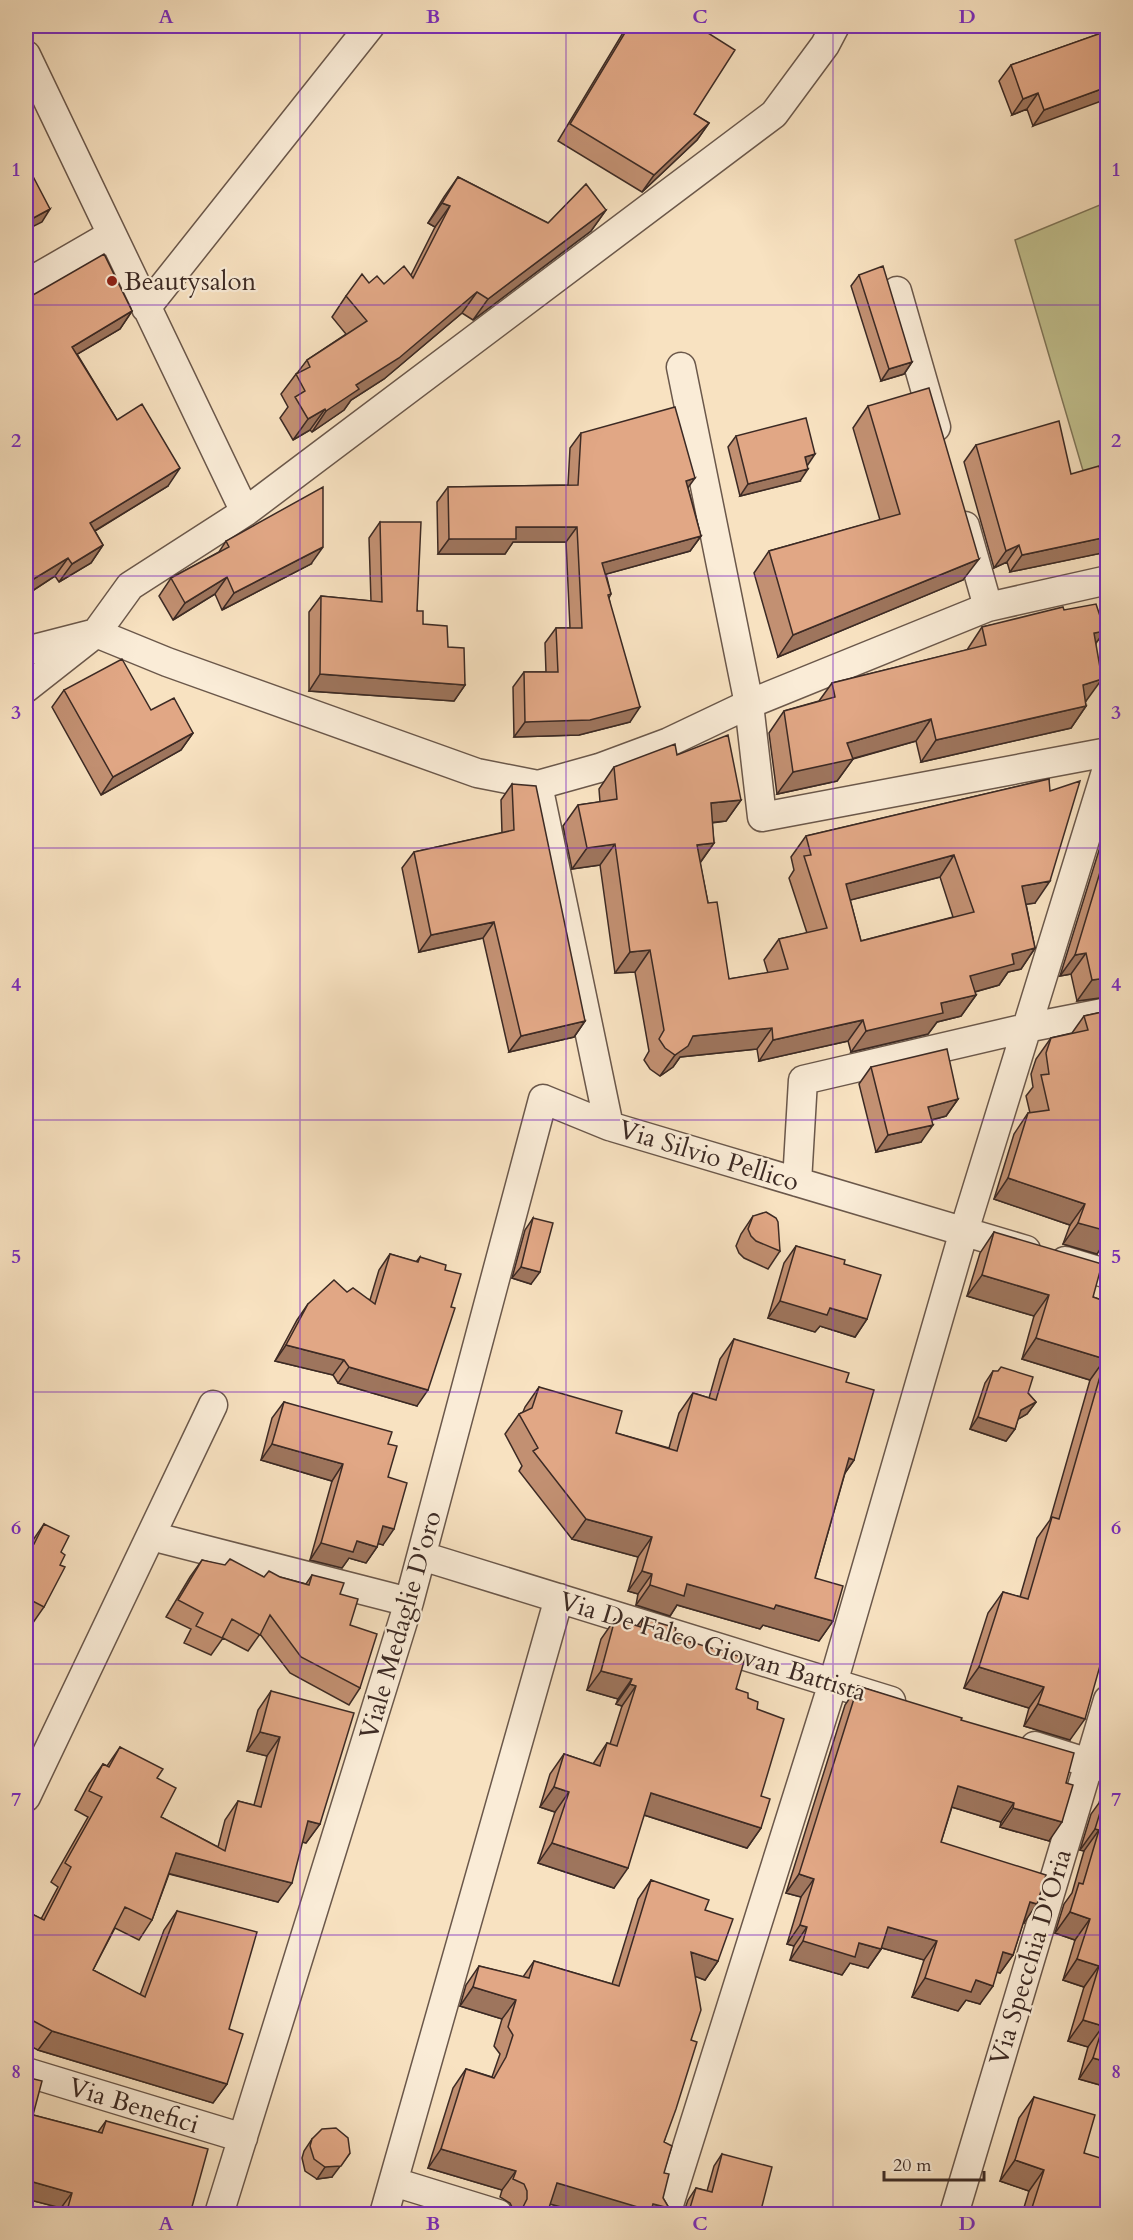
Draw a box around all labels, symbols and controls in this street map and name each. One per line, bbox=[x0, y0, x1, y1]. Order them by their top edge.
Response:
text: A bbox=[158, 3, 174, 30]
text: B bbox=[426, 3, 440, 30]
text: C bbox=[692, 3, 708, 30]
text: D bbox=[958, 3, 976, 30]
text: 1 bbox=[11, 156, 21, 183]
text: 1 bbox=[1111, 156, 1121, 183]
place label: Beautysalon bbox=[124, 264, 257, 299]
marker: Beautysalon bbox=[105, 274, 119, 288]
text: 2 bbox=[11, 427, 21, 454]
text: 2 bbox=[1111, 427, 1121, 454]
text: 3 bbox=[11, 699, 21, 726]
text: 3 bbox=[1111, 699, 1121, 726]
text: 4 bbox=[11, 971, 21, 998]
text: 4 bbox=[1111, 971, 1121, 998]
street label: Via Silvio Pellico bbox=[614, 1111, 803, 1200]
text: 5 bbox=[11, 1243, 21, 1270]
text: 5 bbox=[1111, 1243, 1121, 1270]
street label: Viale Medaglie D'oro bbox=[351, 1507, 450, 1744]
text: 6 bbox=[11, 1514, 21, 1541]
text: 6 bbox=[1111, 1514, 1121, 1541]
street label: Via De Falco Giovan Battista bbox=[555, 1583, 871, 1710]
text: 7 bbox=[11, 1786, 21, 1813]
text: 7 bbox=[1111, 1786, 1121, 1813]
street label: Via Specchia D'Oria bbox=[981, 1845, 1080, 2070]
text: 8 bbox=[11, 2058, 21, 2085]
text: 8 bbox=[1111, 2058, 1121, 2085]
street label: Via Benefici bbox=[64, 2069, 203, 2142]
scale bar bbox=[884, 2144, 984, 2182]
text: 20 m bbox=[893, 2153, 932, 2178]
text: A bbox=[158, 2210, 174, 2237]
text: B bbox=[426, 2210, 440, 2237]
text: C bbox=[692, 2210, 708, 2237]
text: D bbox=[958, 2210, 976, 2237]

